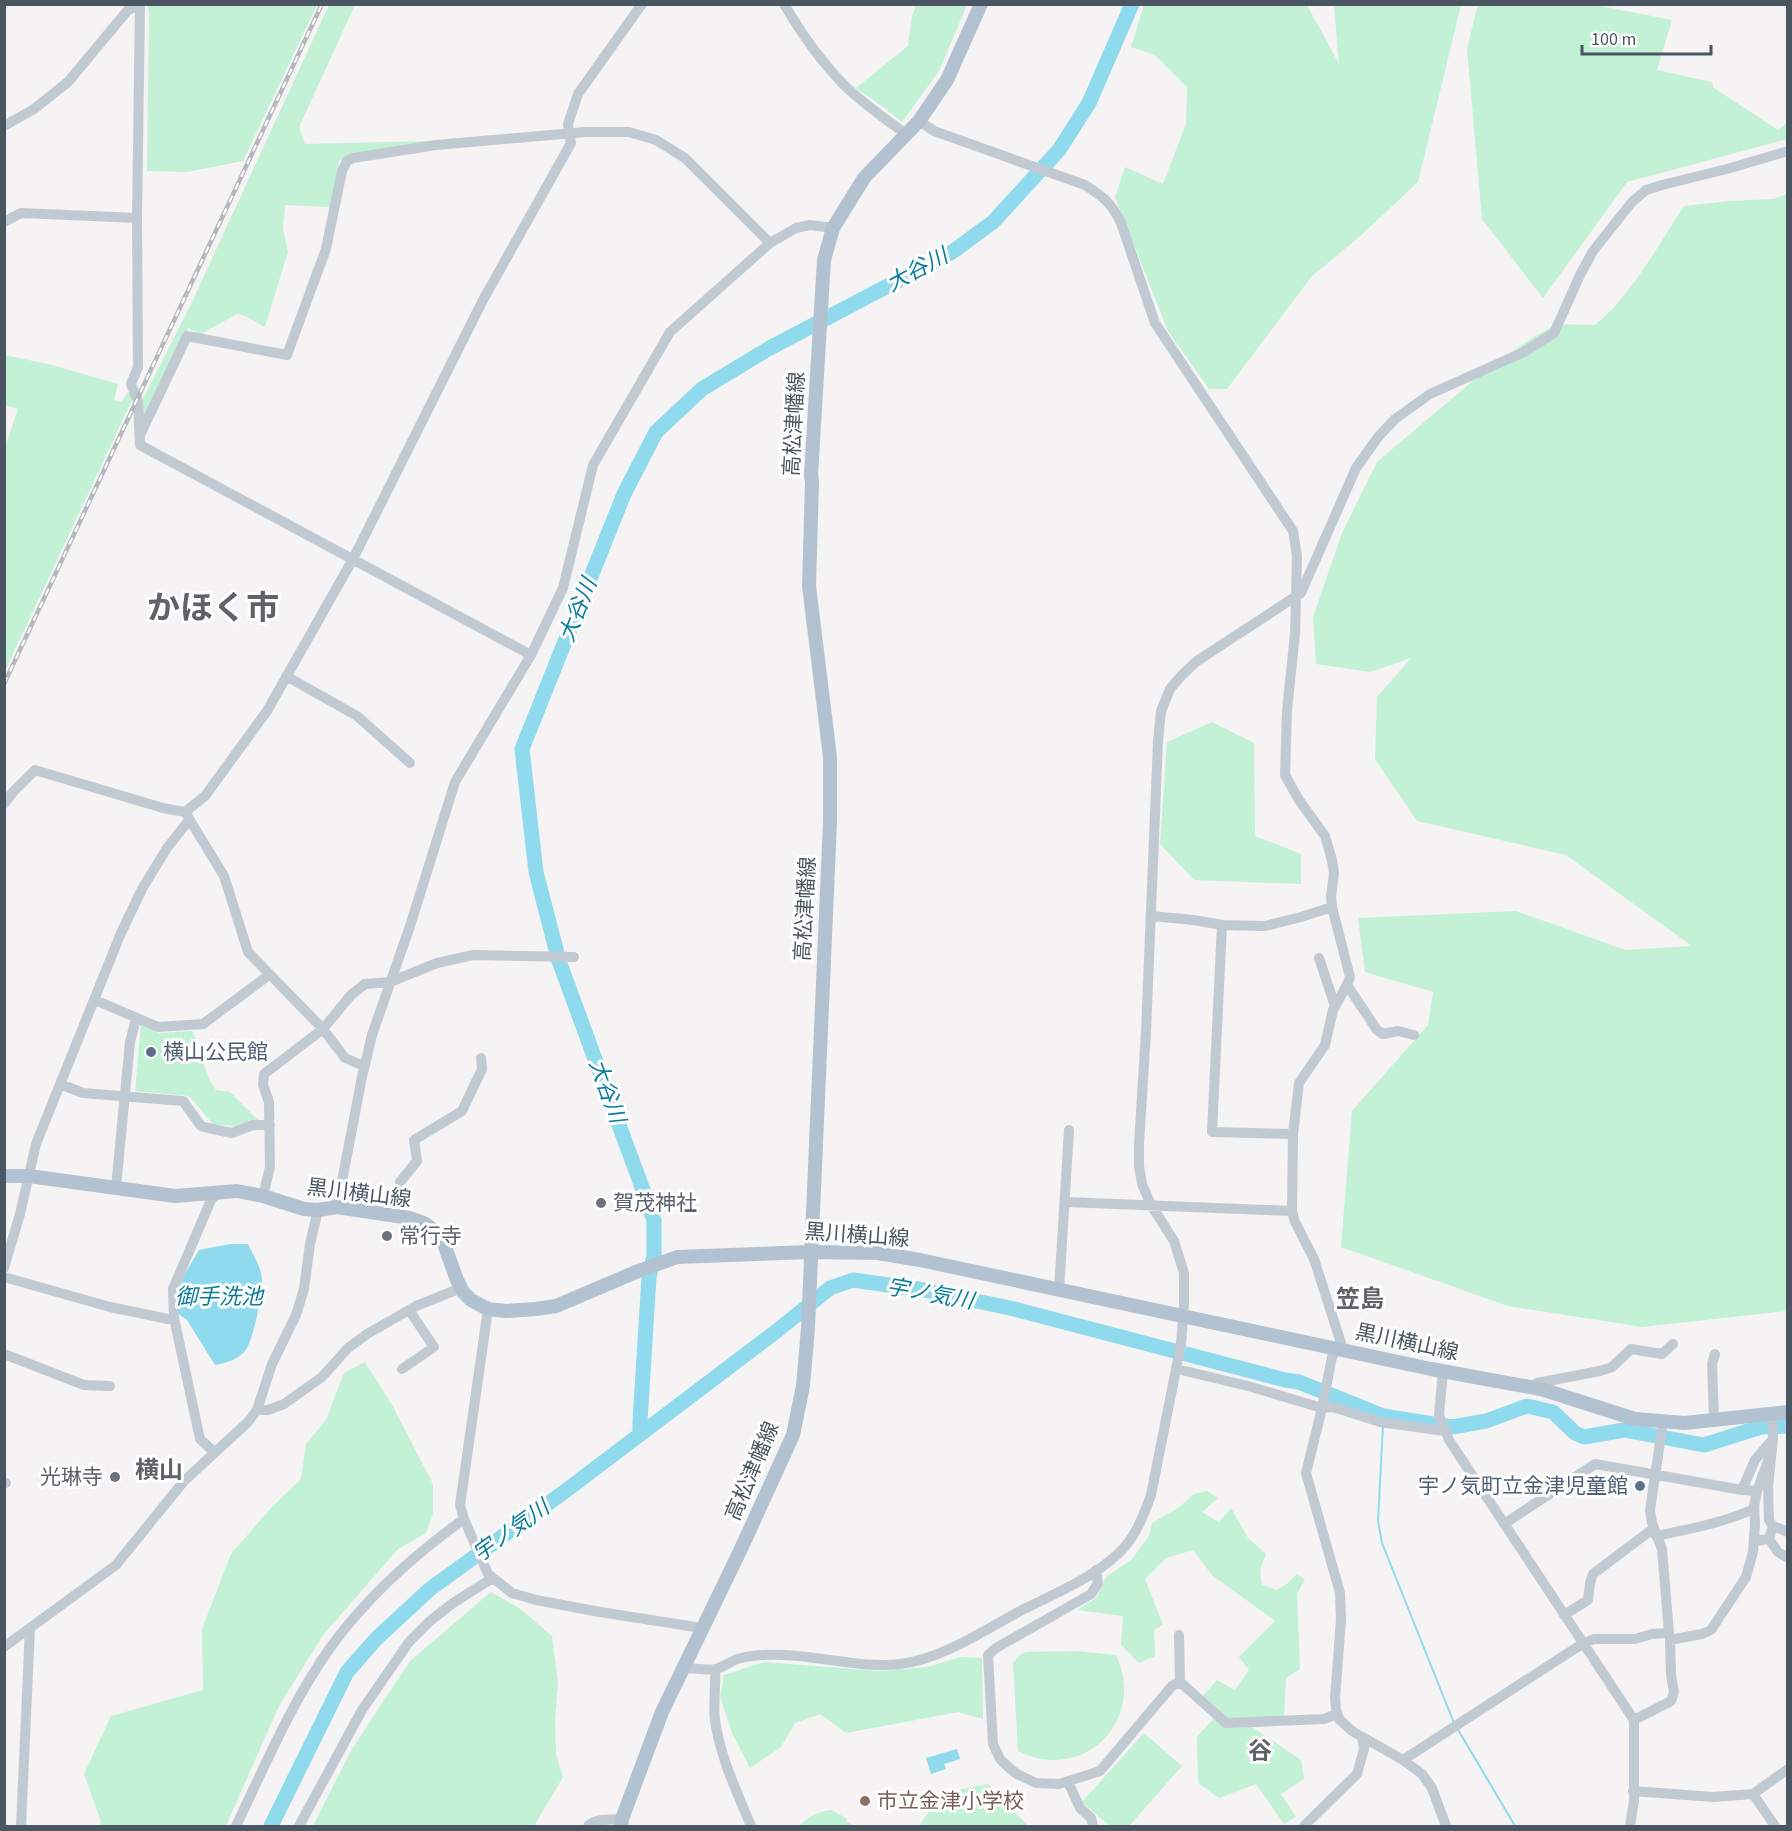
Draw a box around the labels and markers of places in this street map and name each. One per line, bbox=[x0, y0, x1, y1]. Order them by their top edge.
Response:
place label: 横山公民館 bbox=[163, 1037, 268, 1067]
marker: 横山公民館 bbox=[144, 1045, 158, 1059]
place label: 賀茂神社 bbox=[613, 1188, 697, 1218]
marker: 賀茂神社 bbox=[594, 1196, 608, 1210]
place label: 常行寺 bbox=[399, 1221, 462, 1251]
marker: 常行寺 bbox=[380, 1229, 394, 1243]
place label: 光琳寺 bbox=[40, 1462, 103, 1492]
marker: 光琳寺 bbox=[108, 1470, 122, 1484]
place label: 宇ノ気町立金津児童館 bbox=[1418, 1471, 1628, 1501]
marker: 宇ノ気町立金津児童館 bbox=[1633, 1479, 1647, 1493]
place label: 市立金津小学校 bbox=[877, 1786, 1024, 1816]
marker: 市立金津小学校 bbox=[858, 1794, 872, 1808]

